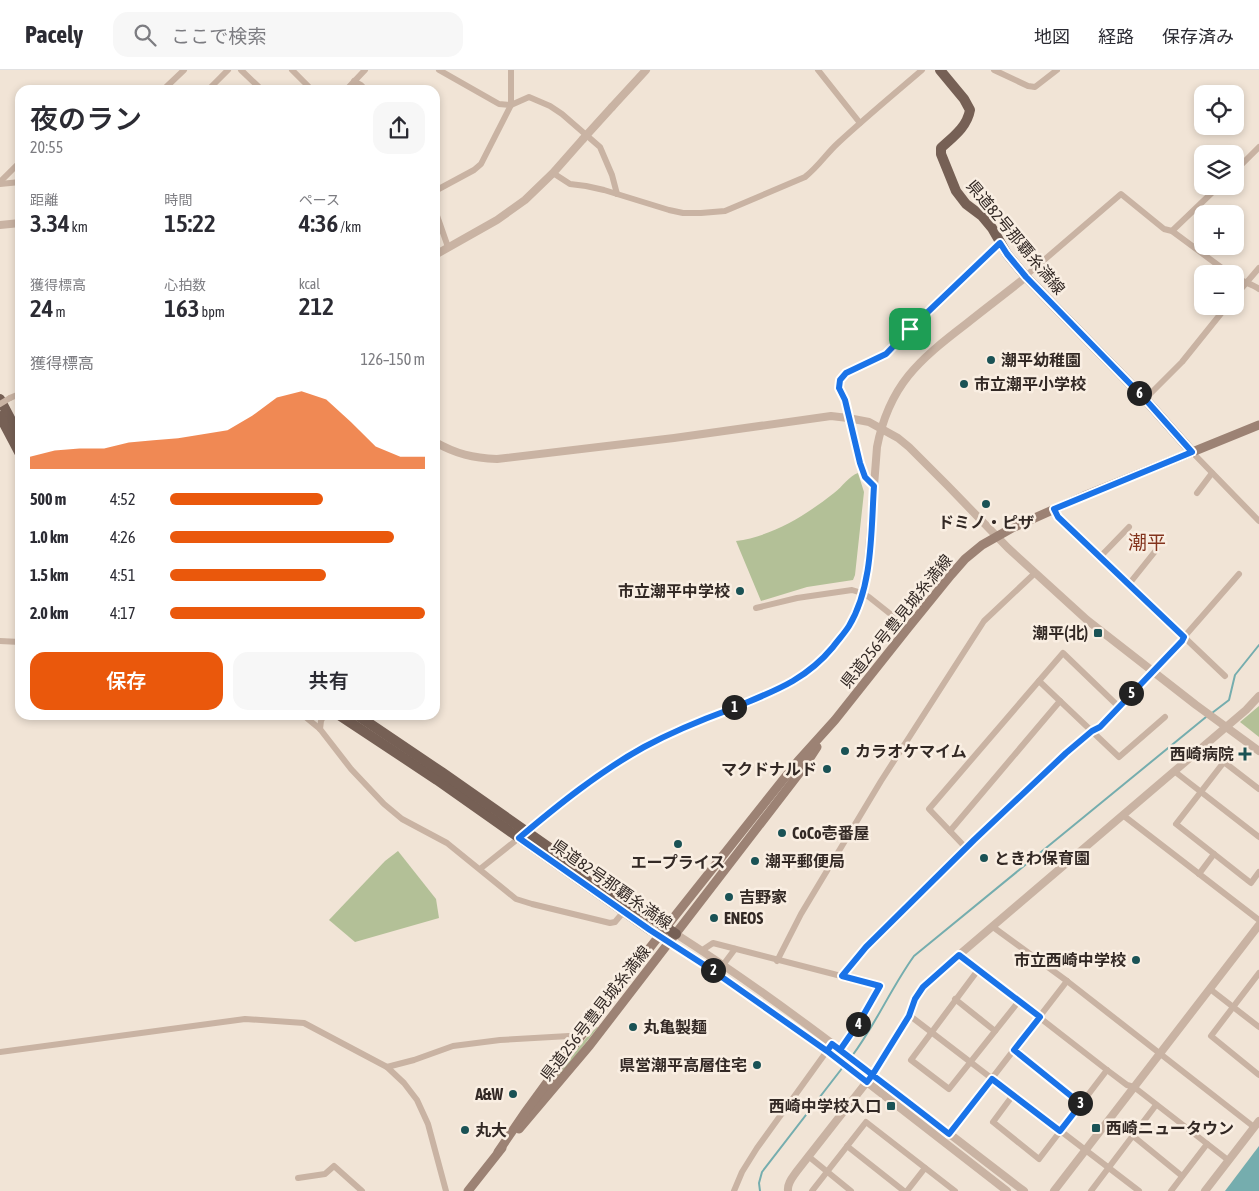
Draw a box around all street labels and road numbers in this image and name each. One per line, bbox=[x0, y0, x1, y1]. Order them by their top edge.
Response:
street label: 県道82号那覇糸満線 bbox=[963, 176, 1069, 298]
street label: 県道256号豊見城糸満線 bbox=[837, 551, 955, 691]
street label: 県道82号那覇糸満線 bbox=[548, 836, 676, 932]
street label: 県道256号豊見城糸満線 bbox=[537, 942, 653, 1084]

